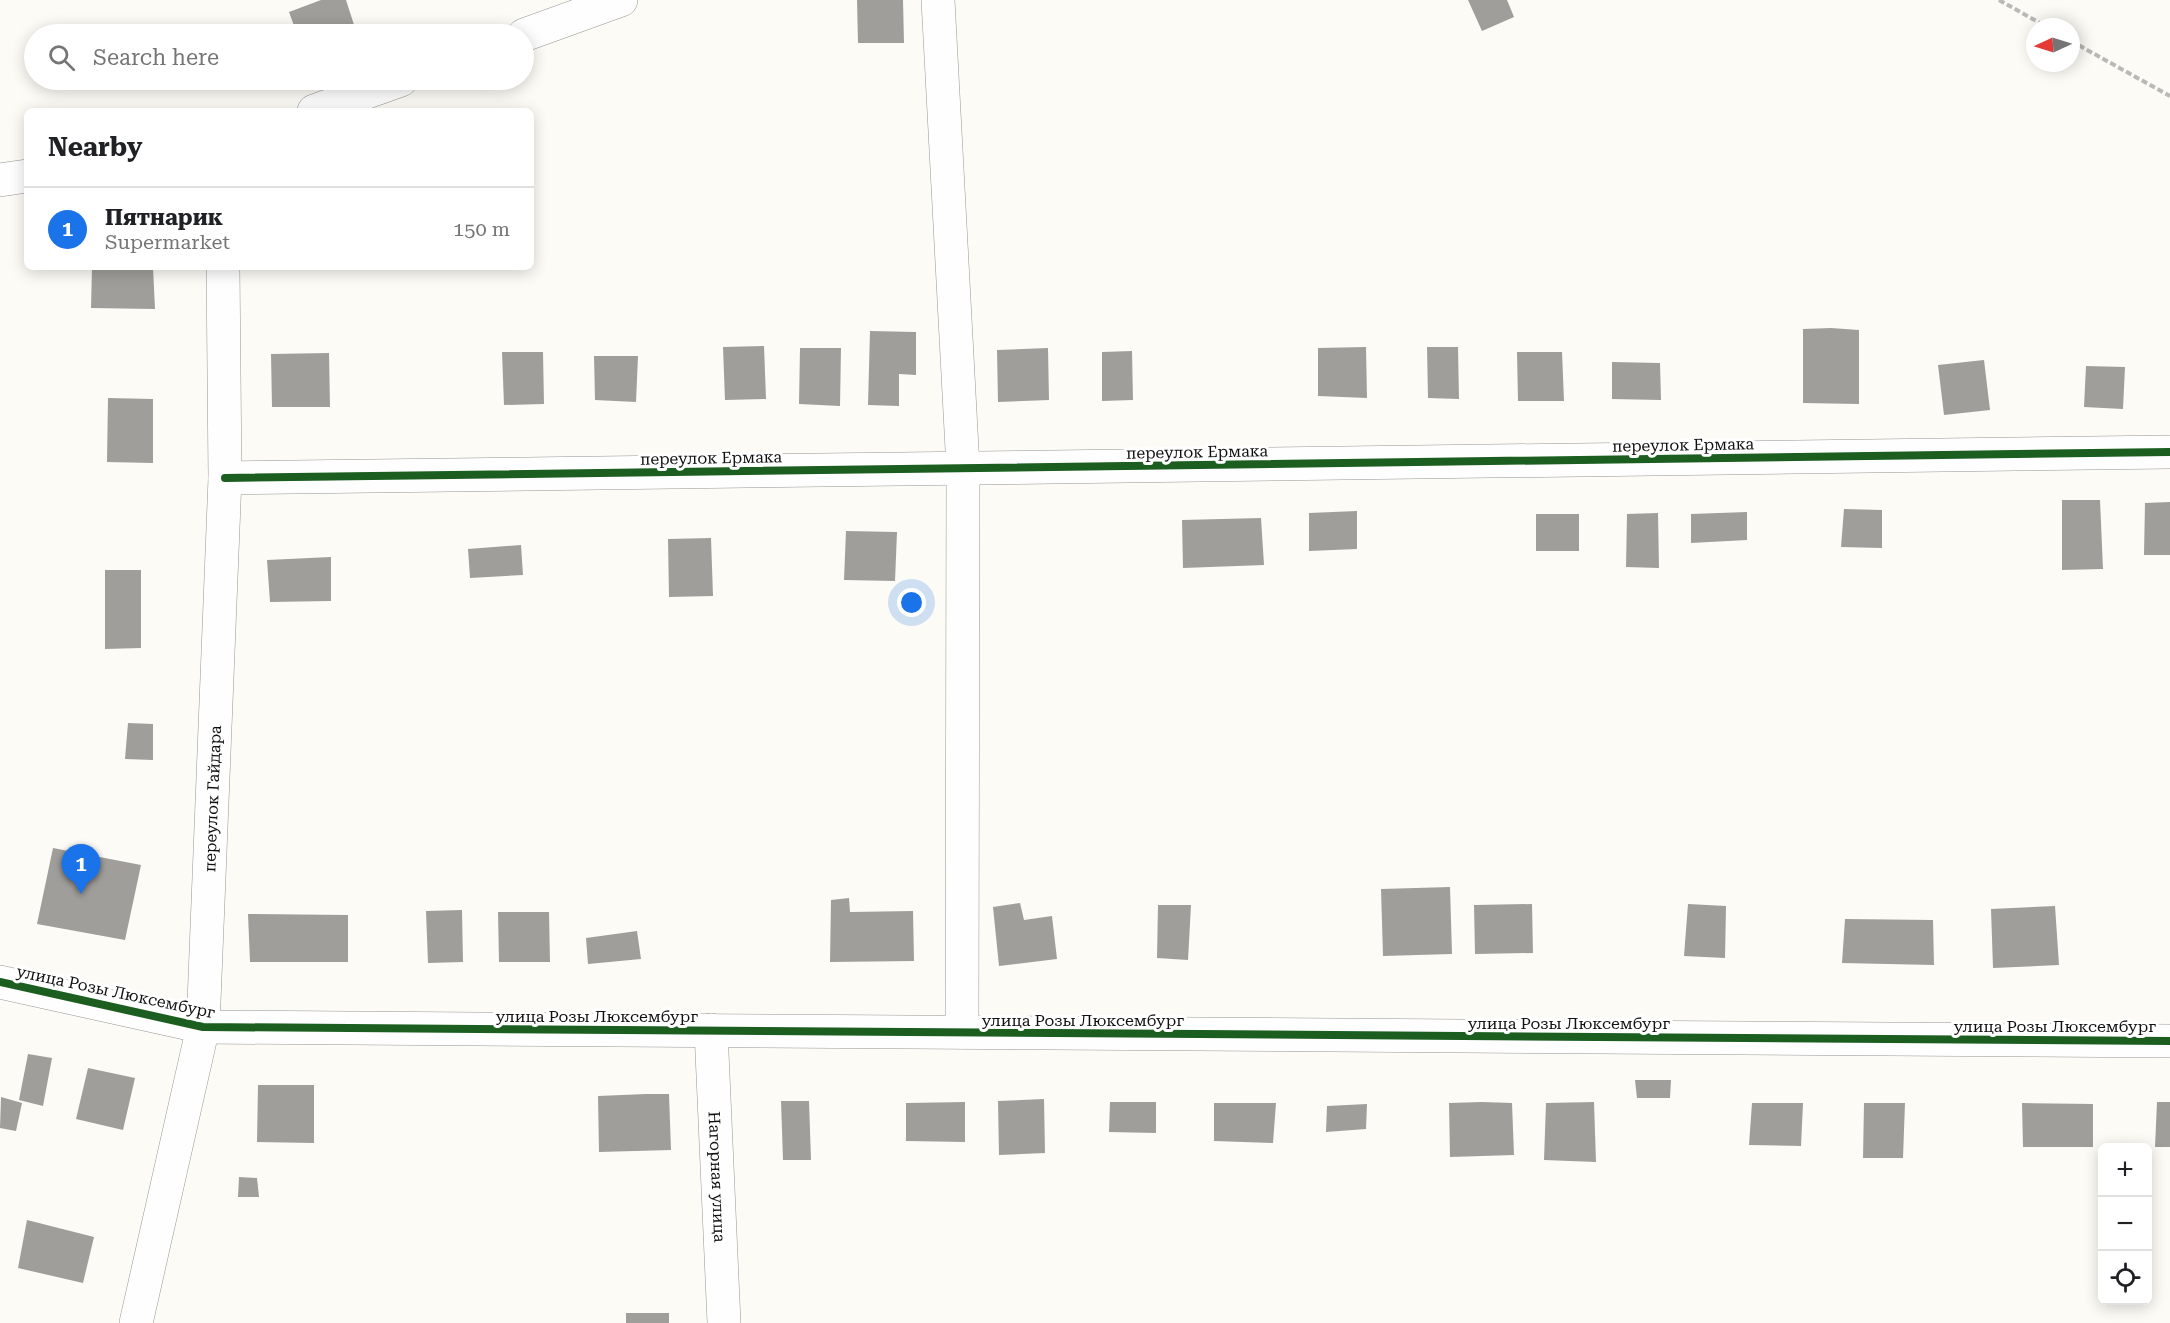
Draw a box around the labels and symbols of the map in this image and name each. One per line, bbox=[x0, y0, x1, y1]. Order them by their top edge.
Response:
north arrow bbox=[2026, 18, 2080, 72]
street label: переулок Ермака bbox=[1612, 434, 1754, 456]
street label: переулок Ермака bbox=[1126, 441, 1268, 463]
street label: переулок Ермака bbox=[640, 447, 782, 469]
your location bbox=[897, 588, 926, 617]
street label: переулок Гайдара bbox=[200, 725, 225, 872]
pin: 1 bbox=[62, 844, 100, 894]
street label: улица Розы Люксембург bbox=[15, 962, 217, 1022]
street label: улица Розы Люксембург bbox=[496, 1007, 698, 1026]
street label: улица Розы Люксембург bbox=[982, 1011, 1184, 1030]
street label: улица Розы Люксембург bbox=[1468, 1014, 1670, 1033]
street label: улица Розы Люксембург bbox=[1954, 1017, 2156, 1036]
street label: Нагорная улица bbox=[705, 1111, 730, 1243]

